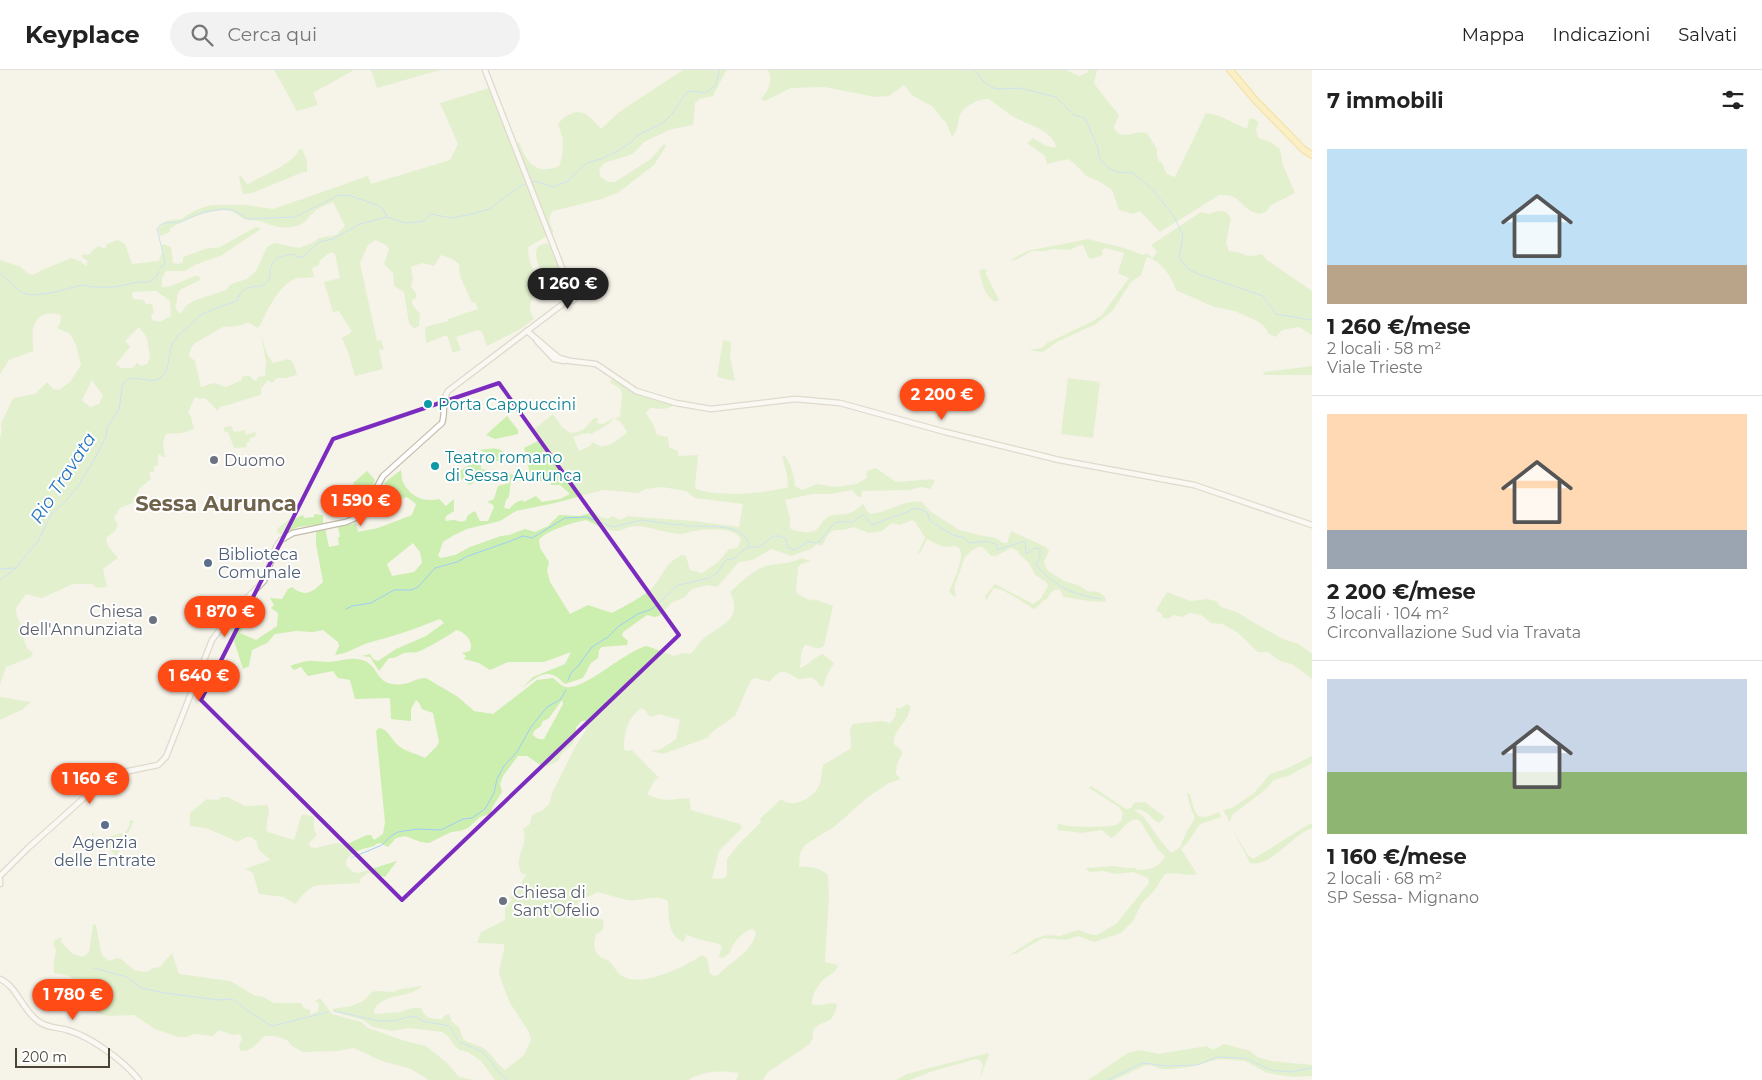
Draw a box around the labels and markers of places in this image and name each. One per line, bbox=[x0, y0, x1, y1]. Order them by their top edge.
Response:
pin: 1 260 € bbox=[522, 268, 614, 310]
pin: 2 200 € bbox=[896, 378, 988, 421]
place label: Porta Cappuccini bbox=[438, 395, 576, 414]
marker: Porta Cappuccini bbox=[422, 398, 434, 410]
place label: Teatro romano di Sessa Aurunca bbox=[445, 448, 582, 485]
place label: Duomo bbox=[224, 451, 285, 470]
marker: Duomo bbox=[208, 454, 220, 466]
marker: Teatro romano di Sessa Aurunca bbox=[429, 460, 441, 472]
pin: 1 590 € bbox=[315, 484, 407, 527]
place label: Biblioteca Comunale bbox=[218, 545, 301, 582]
marker: Biblioteca Comunale bbox=[202, 557, 214, 569]
pin: 1 870 € bbox=[179, 596, 271, 638]
place label: Chiesa dell'Annunziata bbox=[19, 602, 143, 639]
marker: Chiesa dell'Annunziata bbox=[147, 614, 159, 626]
pin: 1 640 € bbox=[153, 660, 245, 702]
pin: 1 160 € bbox=[44, 762, 136, 805]
marker: Agenzia delle Entrate bbox=[99, 819, 111, 831]
place label: Agenzia delle Entrate bbox=[54, 833, 156, 870]
place label: Chiesa di Sant'Ofelio bbox=[513, 883, 600, 920]
marker: Chiesa di Sant'Ofelio bbox=[497, 895, 509, 907]
pin: 1 780 € bbox=[27, 978, 119, 1021]

